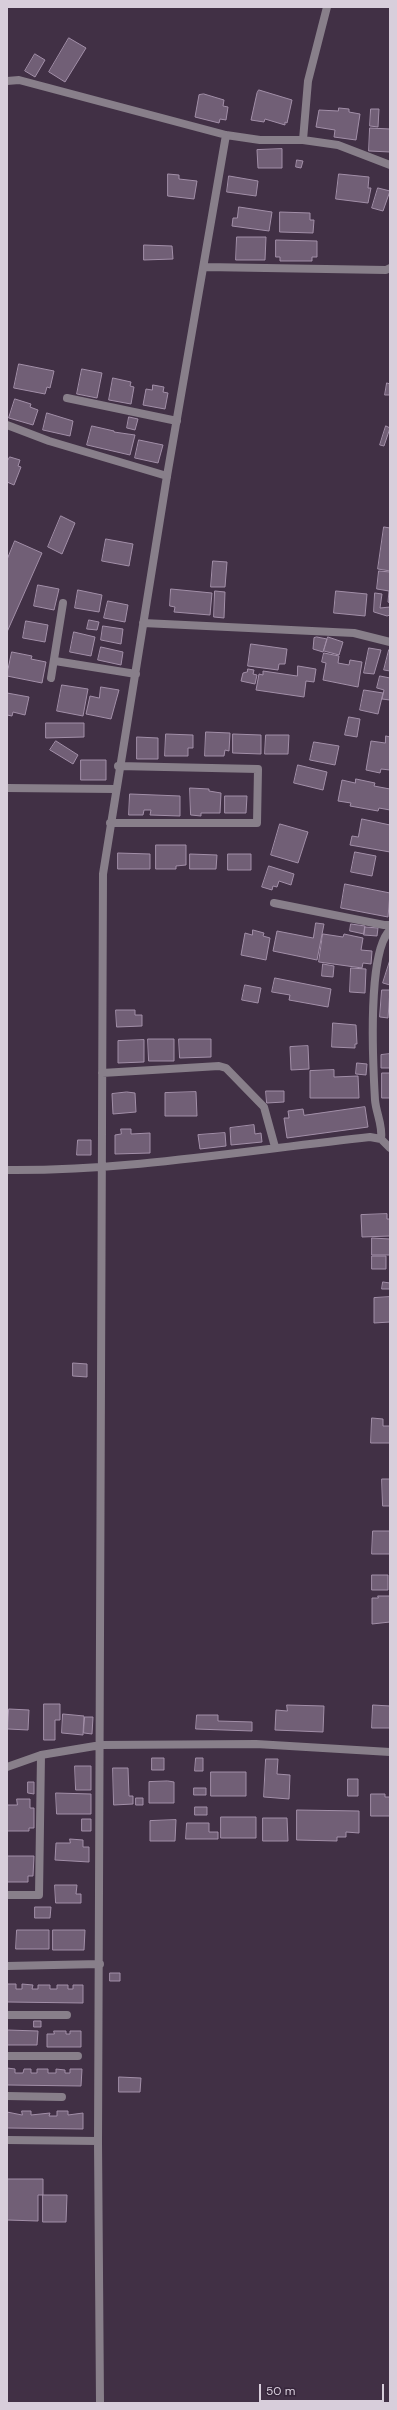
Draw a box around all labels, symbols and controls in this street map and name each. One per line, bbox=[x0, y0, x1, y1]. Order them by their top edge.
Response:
scale bar bbox=[261, 2376, 386, 2402]
text: 50 m bbox=[266, 2383, 295, 2399]

